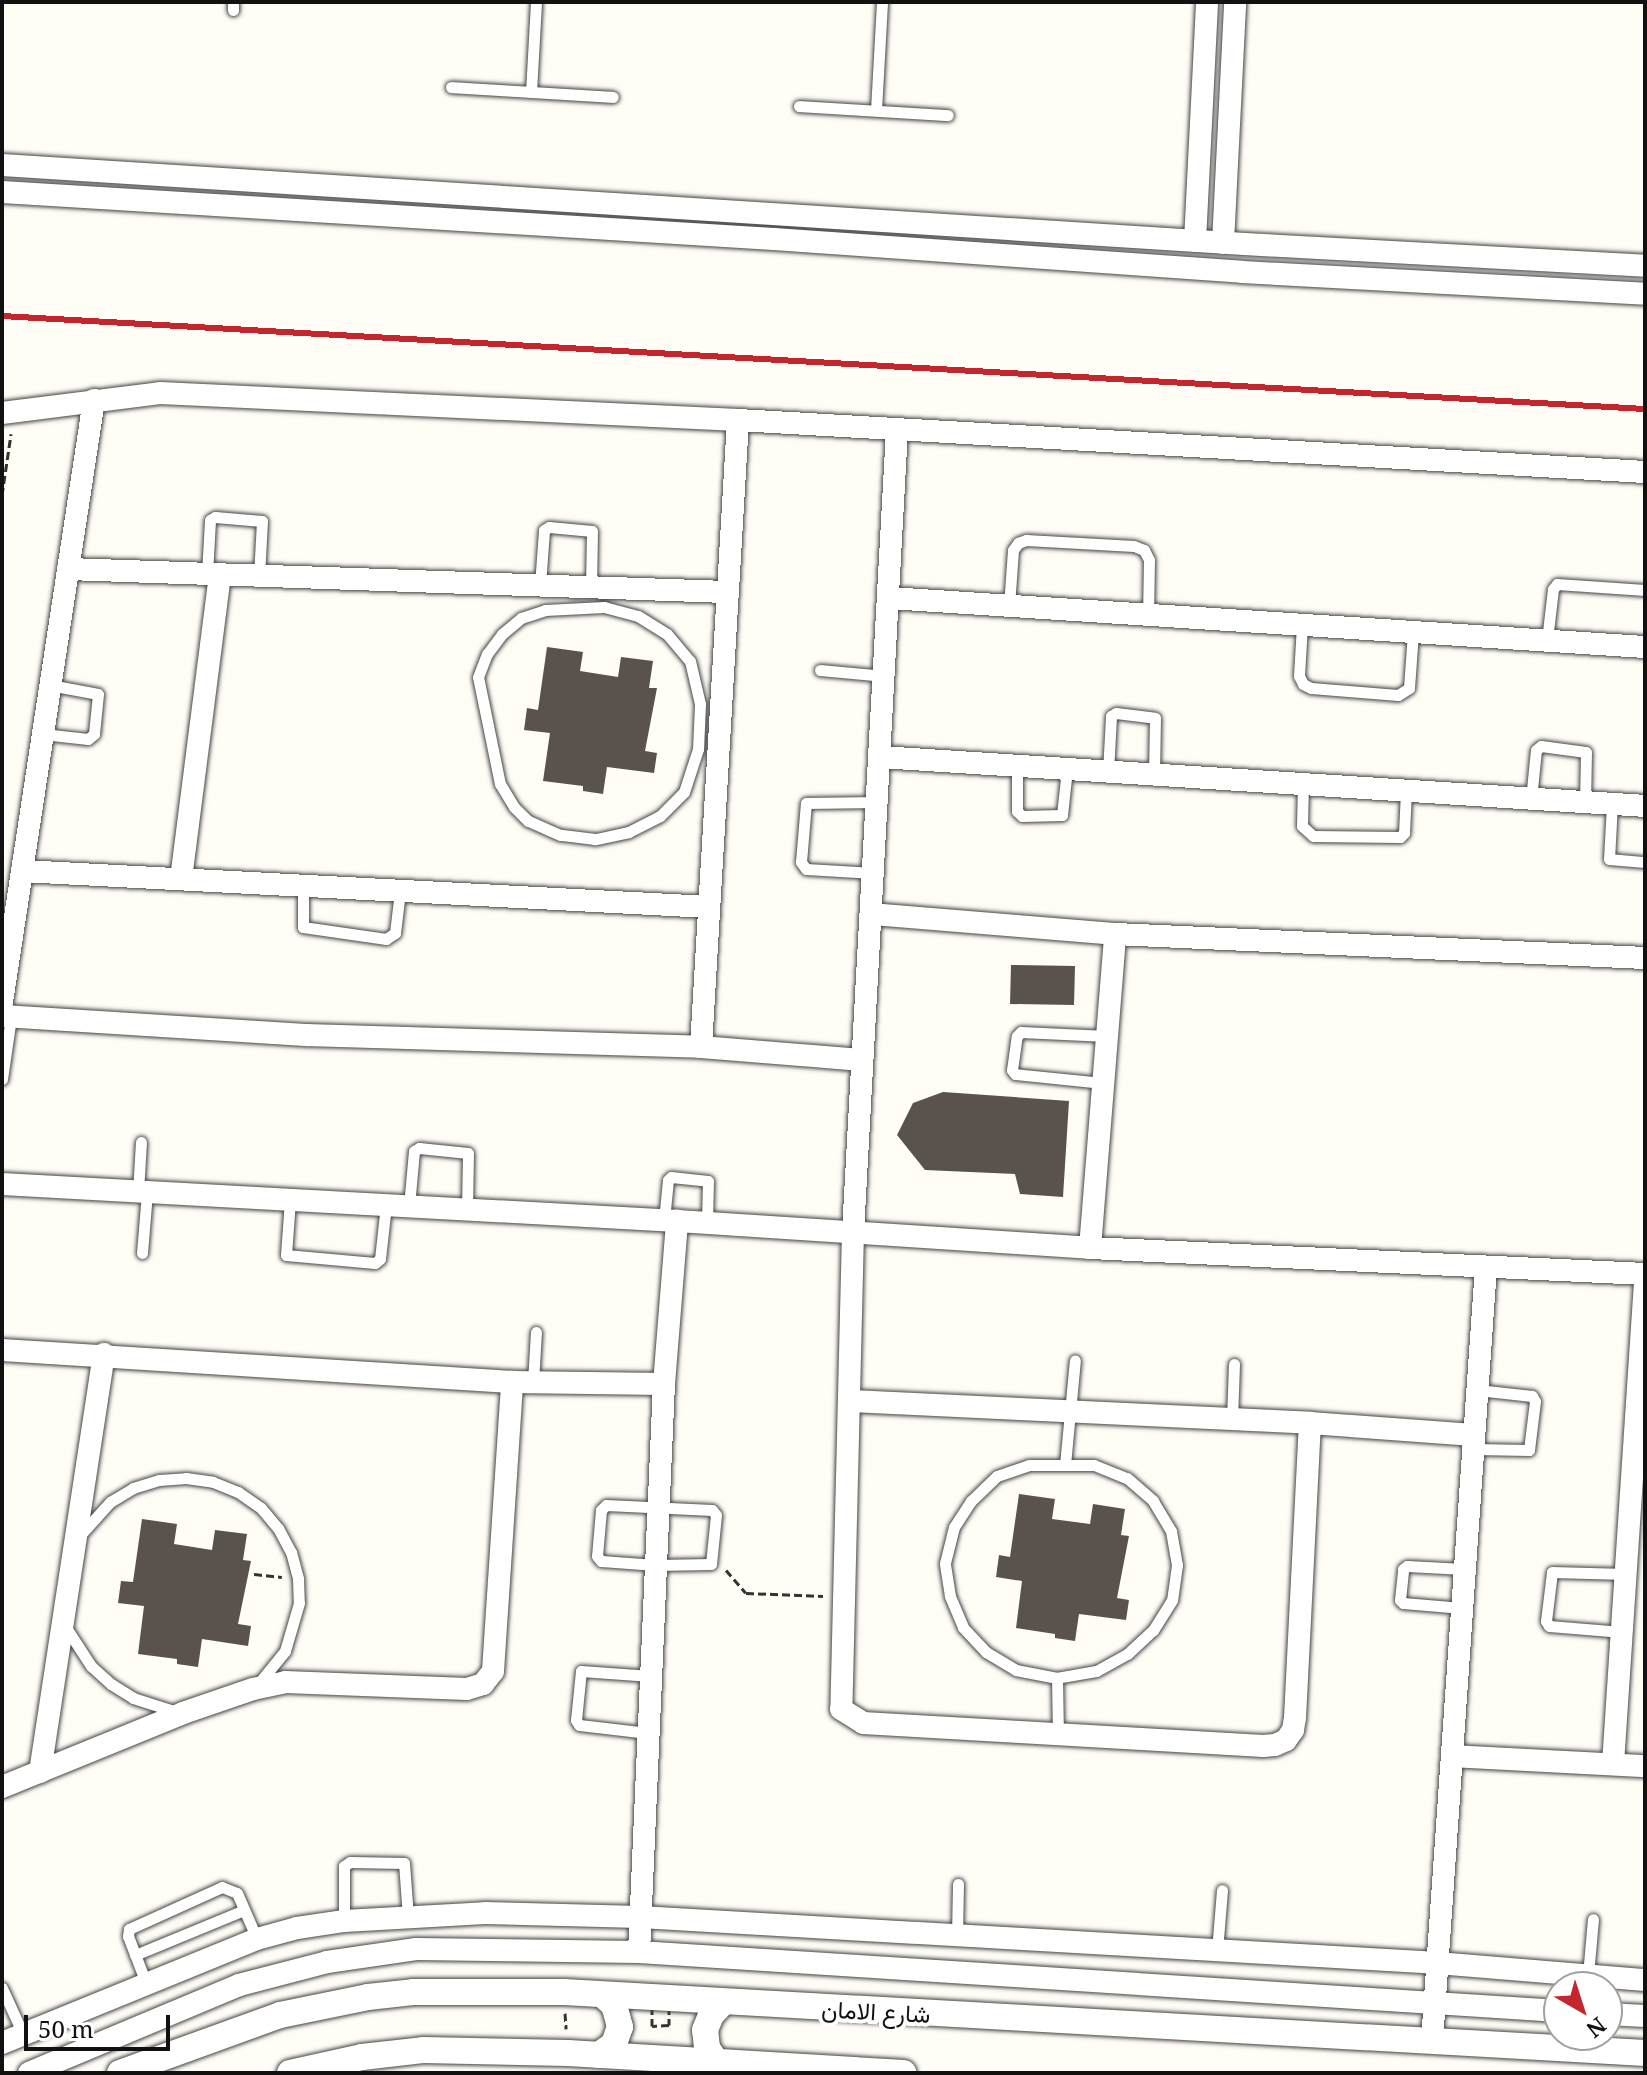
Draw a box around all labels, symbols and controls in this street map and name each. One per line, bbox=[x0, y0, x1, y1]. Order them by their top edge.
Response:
north arrow bbox=[1543, 1971, 1623, 2051]
street label: شارع الامان bbox=[821, 1994, 931, 2028]
scale bar bbox=[28, 1999, 174, 2049]
text: N bbox=[1581, 2011, 1613, 2045]
text: 50 m bbox=[38, 2012, 94, 2045]

